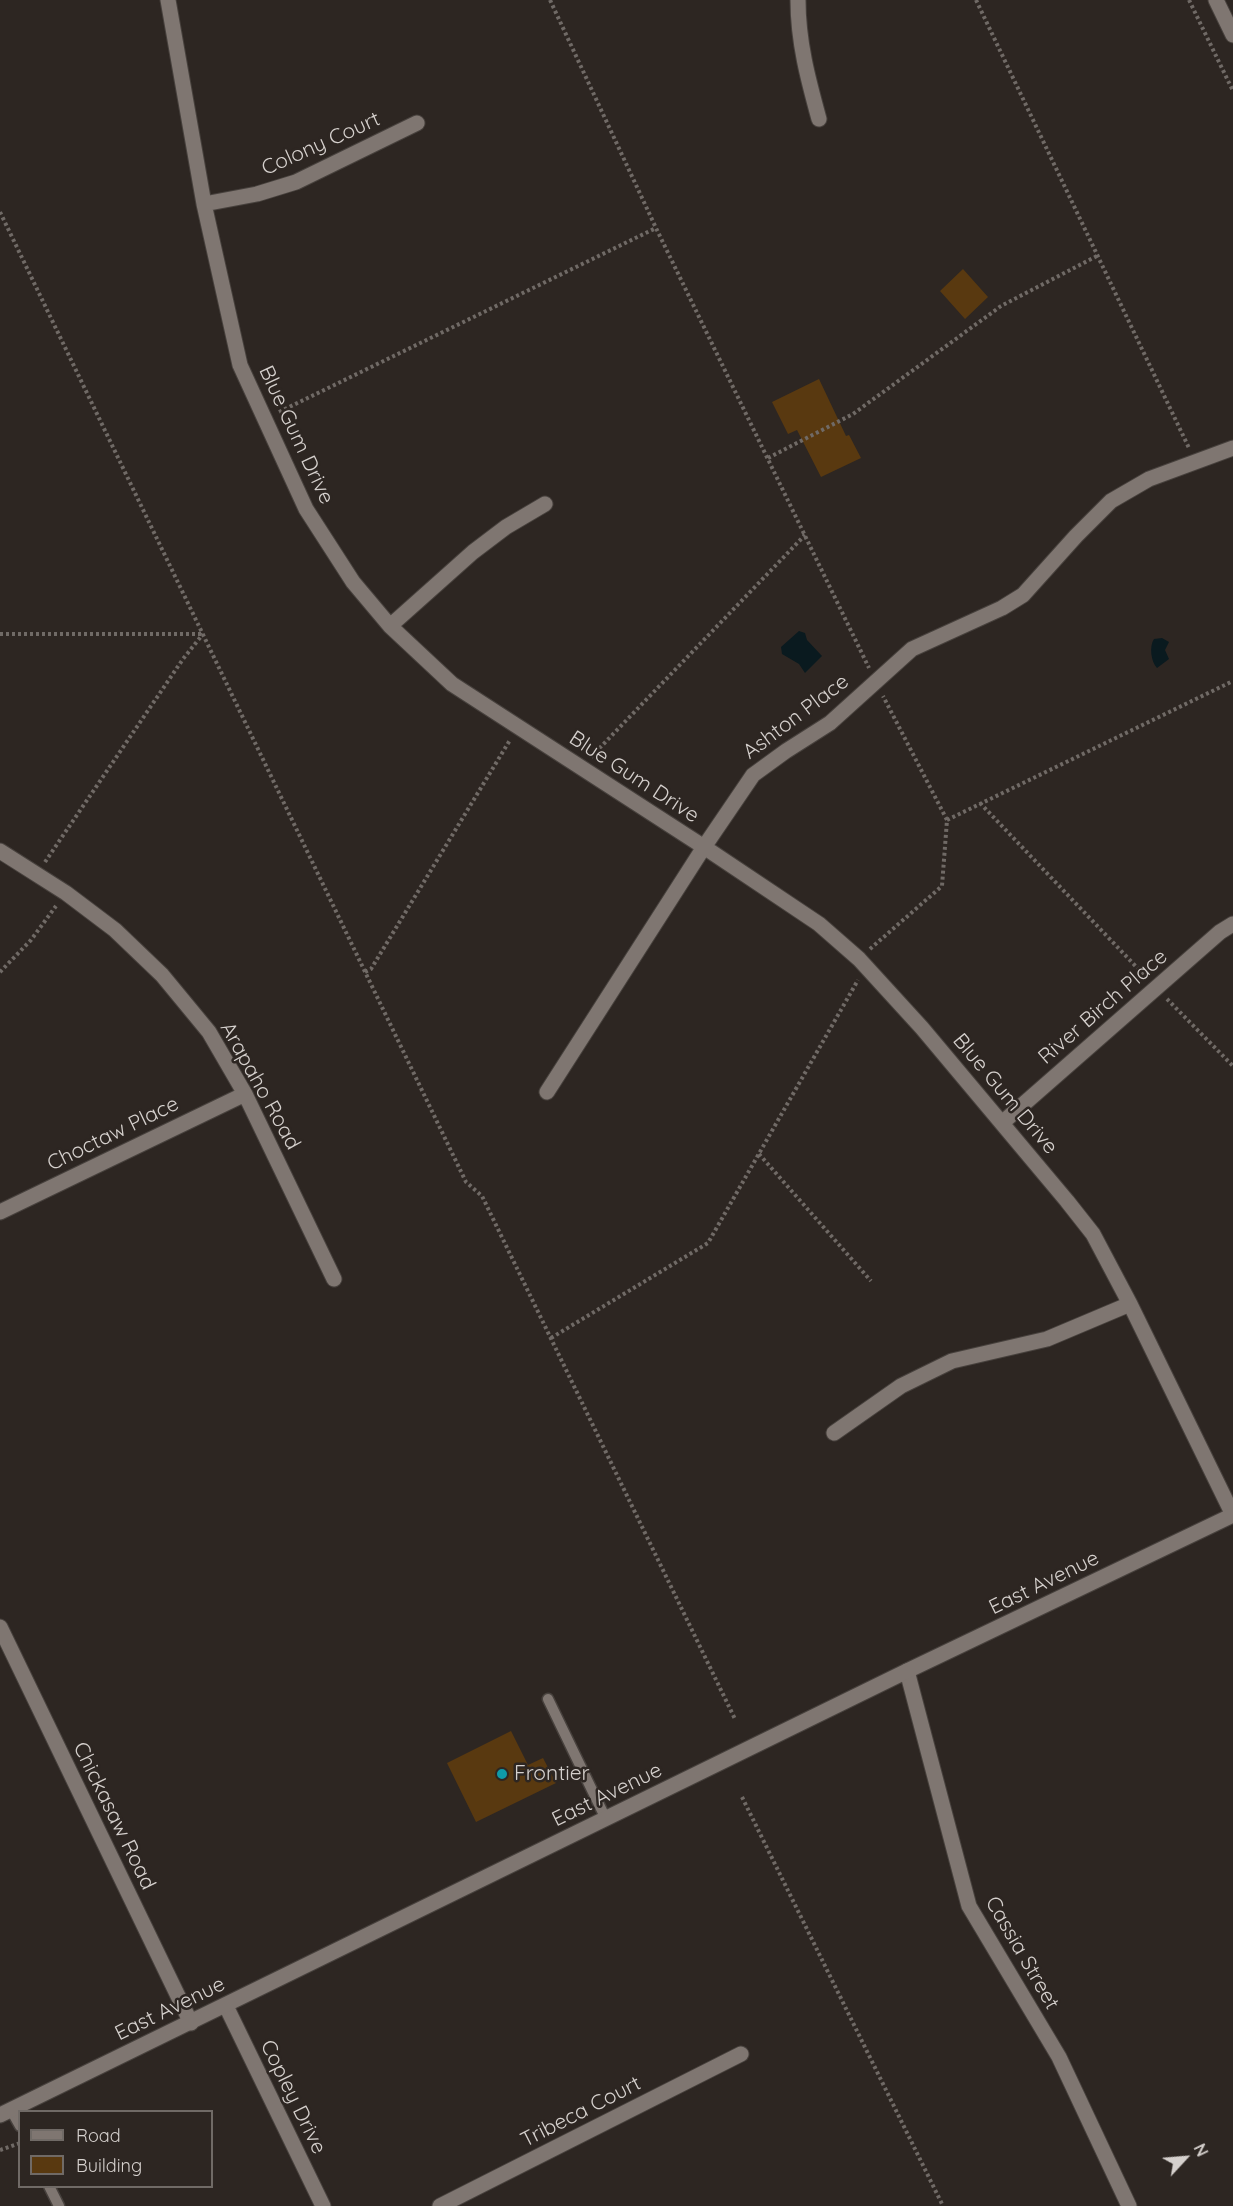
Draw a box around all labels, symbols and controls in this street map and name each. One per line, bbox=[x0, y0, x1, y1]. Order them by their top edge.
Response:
street label: Colony Court bbox=[258, 107, 384, 181]
street label: Blue Gum Drive bbox=[253, 362, 339, 508]
street label: Ashton Place bbox=[738, 669, 854, 765]
street label: Blue Gum Drive bbox=[564, 726, 704, 828]
street label: River Birch Place bbox=[1033, 944, 1173, 1070]
street label: Arapaho Road bbox=[215, 1018, 305, 1154]
street label: Blue Gum Drive bbox=[947, 1029, 1063, 1159]
street label: Choctaw Place bbox=[43, 1091, 183, 1177]
street label: East Avenue bbox=[985, 1546, 1103, 1620]
street label: Chickasaw Road bbox=[67, 1738, 161, 1894]
street label: East Avenue bbox=[548, 1758, 666, 1832]
place label: Frontier bbox=[514, 1761, 590, 1787]
marker: Frontier bbox=[495, 1767, 509, 1781]
street label: Cassia Street bbox=[979, 1892, 1065, 2014]
street label: East Avenue bbox=[111, 1972, 229, 2046]
street label: Copley Drive bbox=[255, 2036, 331, 2158]
street label: Tribeca Court bbox=[517, 2071, 645, 2153]
legend bbox=[18, 2110, 213, 2188]
text: Road bbox=[76, 2124, 121, 2147]
north arrow bbox=[1155, 2128, 1215, 2188]
text: N bbox=[1190, 2140, 1213, 2160]
text: Building bbox=[76, 2154, 142, 2177]

